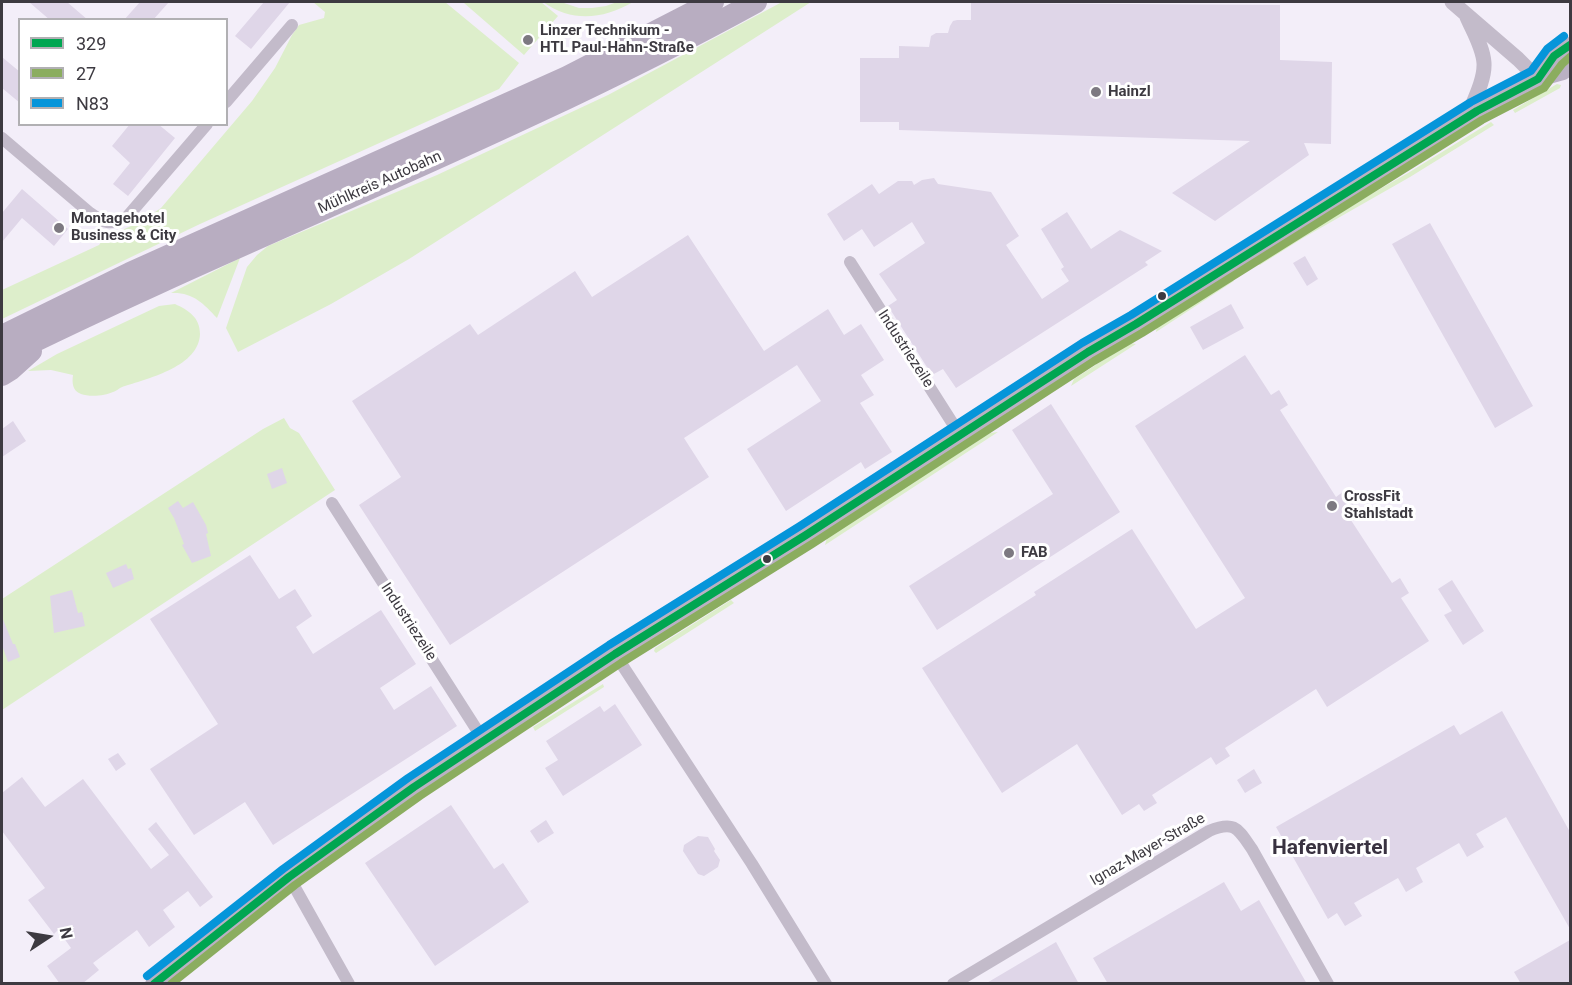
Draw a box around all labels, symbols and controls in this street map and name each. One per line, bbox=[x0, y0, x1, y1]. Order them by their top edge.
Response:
legend bbox=[18, 18, 228, 126]
place label: Linzer Technikum - HTL Paul-Hahn-Straße bbox=[540, 22, 694, 57]
text: 329 bbox=[76, 33, 106, 54]
marker: Linzer Technikum - HTL Paul-Hahn-Straße bbox=[521, 33, 535, 47]
text: 27 bbox=[76, 63, 96, 84]
place label: Hainzl bbox=[1108, 83, 1151, 101]
marker: Hainzl bbox=[1089, 85, 1103, 99]
text: N83 bbox=[76, 93, 109, 114]
street label: Mühlkreis Autobahn bbox=[315, 148, 445, 218]
place label: Montagehotel Business & City bbox=[71, 210, 176, 245]
marker: Montagehotel Business & City bbox=[52, 221, 66, 235]
unlabelled marker bbox=[1156, 290, 1168, 302]
street label: Industriezeile bbox=[873, 307, 937, 391]
place label: CrossFit Stahlstadt bbox=[1344, 488, 1413, 523]
marker: CrossFit Stahlstadt bbox=[1325, 499, 1339, 513]
place label: FAB bbox=[1021, 544, 1048, 562]
marker: FAB bbox=[1002, 546, 1016, 560]
unlabelled marker bbox=[761, 553, 773, 565]
street label: Industriezeile bbox=[376, 580, 440, 664]
street label: Ignaz-Mayer-Straße bbox=[1087, 810, 1209, 890]
district label: Hafenviertel bbox=[1272, 836, 1388, 862]
north arrow bbox=[18, 907, 78, 967]
text: N bbox=[56, 926, 77, 941]

